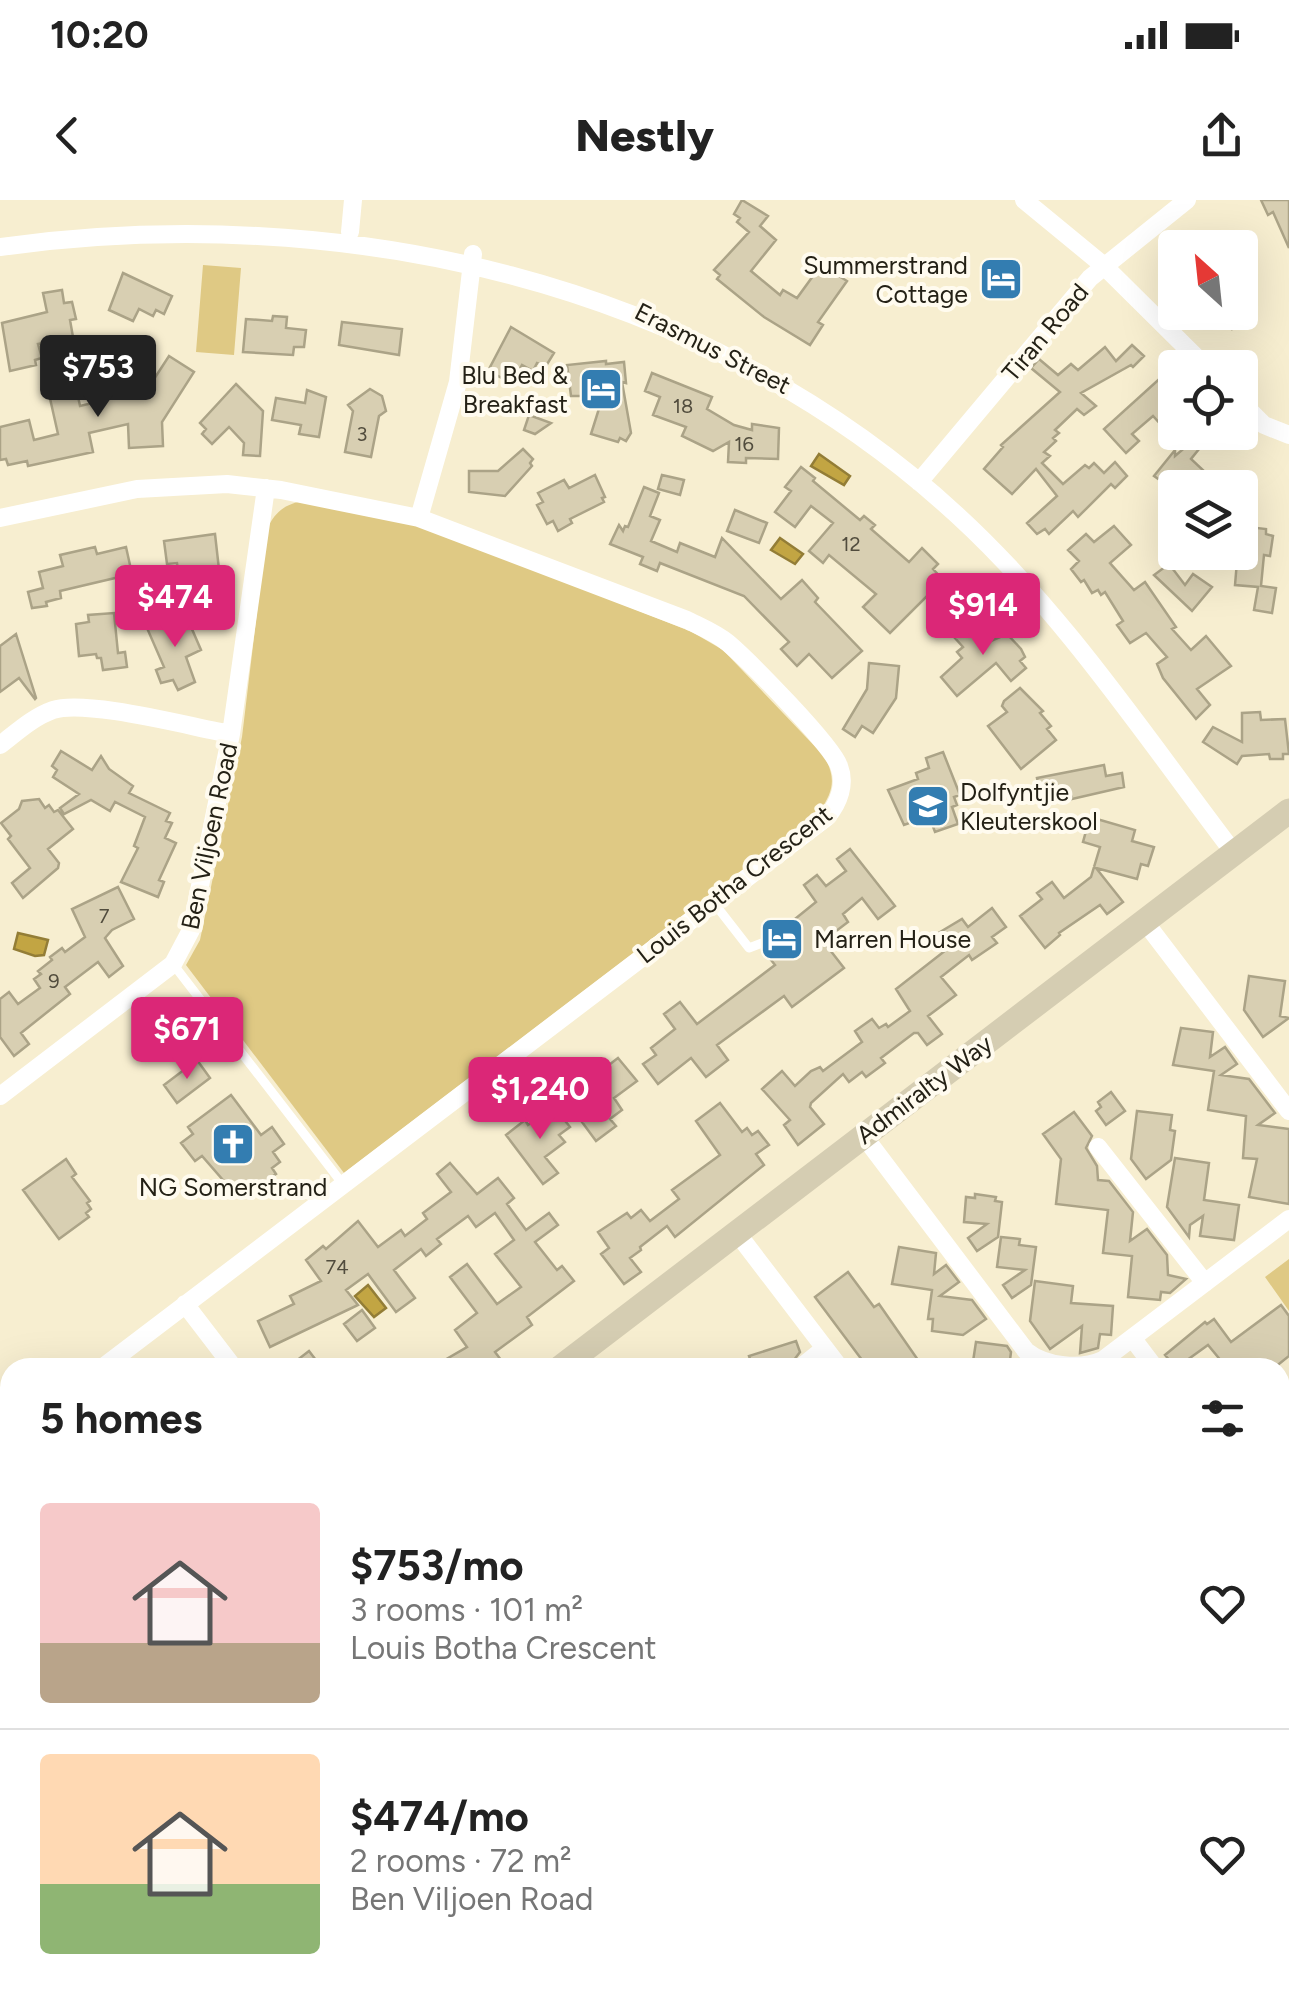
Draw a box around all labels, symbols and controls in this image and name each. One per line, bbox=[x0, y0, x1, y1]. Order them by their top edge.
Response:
text: 10:20 bbox=[50, 12, 149, 58]
icon: back bbox=[40, 108, 95, 163]
text: Nestly bbox=[575, 108, 714, 162]
icon: share bbox=[1194, 108, 1249, 163]
north arrow bbox=[1158, 230, 1258, 330]
map controls bbox=[1158, 230, 1258, 570]
place label: Summerstrand Cottage bbox=[803, 250, 968, 309]
hotel icon: Summerstrand Cottage bbox=[978, 256, 1024, 302]
street label: Tiran Road bbox=[995, 277, 1095, 387]
street label: Erasmus Street bbox=[630, 296, 796, 400]
pin: $753 bbox=[39, 335, 157, 420]
text: $753 bbox=[62, 348, 134, 386]
button: locate bbox=[1158, 350, 1258, 450]
place label: Blu Bed & Breakfast bbox=[461, 360, 568, 419]
hotel icon: Blu Bed & Breakfast bbox=[578, 366, 624, 412]
house number: 18 bbox=[673, 394, 693, 418]
house number: 3 bbox=[357, 422, 367, 446]
house number: 16 bbox=[734, 432, 754, 456]
button: layers bbox=[1158, 470, 1258, 570]
house number: 12 bbox=[841, 532, 861, 556]
pin: $474 bbox=[116, 565, 234, 650]
pin: $914 bbox=[924, 573, 1042, 658]
text: $474 bbox=[137, 578, 213, 616]
text: $914 bbox=[948, 586, 1018, 624]
street label: Ben Viljoen Road bbox=[175, 740, 243, 932]
place label: Dolfyntjie Kleuterskool bbox=[960, 777, 1098, 836]
school or university icon: Dolfyntjie Kleuterskool bbox=[905, 783, 951, 829]
street label: Louis Botha Crescent bbox=[630, 798, 838, 970]
house number: 7 bbox=[99, 904, 110, 928]
hotel icon: Marren House bbox=[759, 916, 805, 962]
place label: Marren House bbox=[814, 924, 971, 954]
house number: 9 bbox=[48, 969, 60, 993]
pin: $671 bbox=[128, 997, 246, 1082]
text: $671 bbox=[153, 1010, 221, 1048]
street label: Admiralty Way bbox=[850, 1028, 998, 1150]
pin: $1,240 bbox=[459, 1057, 621, 1142]
text: $1,240 bbox=[491, 1070, 589, 1108]
church icon: NG Somerstrand bbox=[210, 1121, 256, 1167]
place label: NG Somerstrand bbox=[139, 1172, 327, 1202]
house number: 74 bbox=[325, 1255, 349, 1279]
icon: filters bbox=[1195, 1391, 1250, 1446]
text: 5 homes bbox=[40, 1393, 202, 1444]
text: $753/mo bbox=[350, 1540, 524, 1591]
icon: home bbox=[120, 1543, 240, 1663]
icon: heart bbox=[1195, 1576, 1250, 1631]
text: 3 rooms · 101 m² bbox=[350, 1591, 583, 1629]
text: Louis Botha Crescent bbox=[350, 1629, 657, 1667]
text: $474/mo bbox=[350, 1791, 529, 1842]
icon: home bbox=[120, 1794, 240, 1914]
icon: heart bbox=[1195, 1827, 1250, 1882]
text: 2 rooms · 72 m² bbox=[350, 1842, 572, 1880]
text: Ben Viljoen Road bbox=[350, 1880, 594, 1918]

